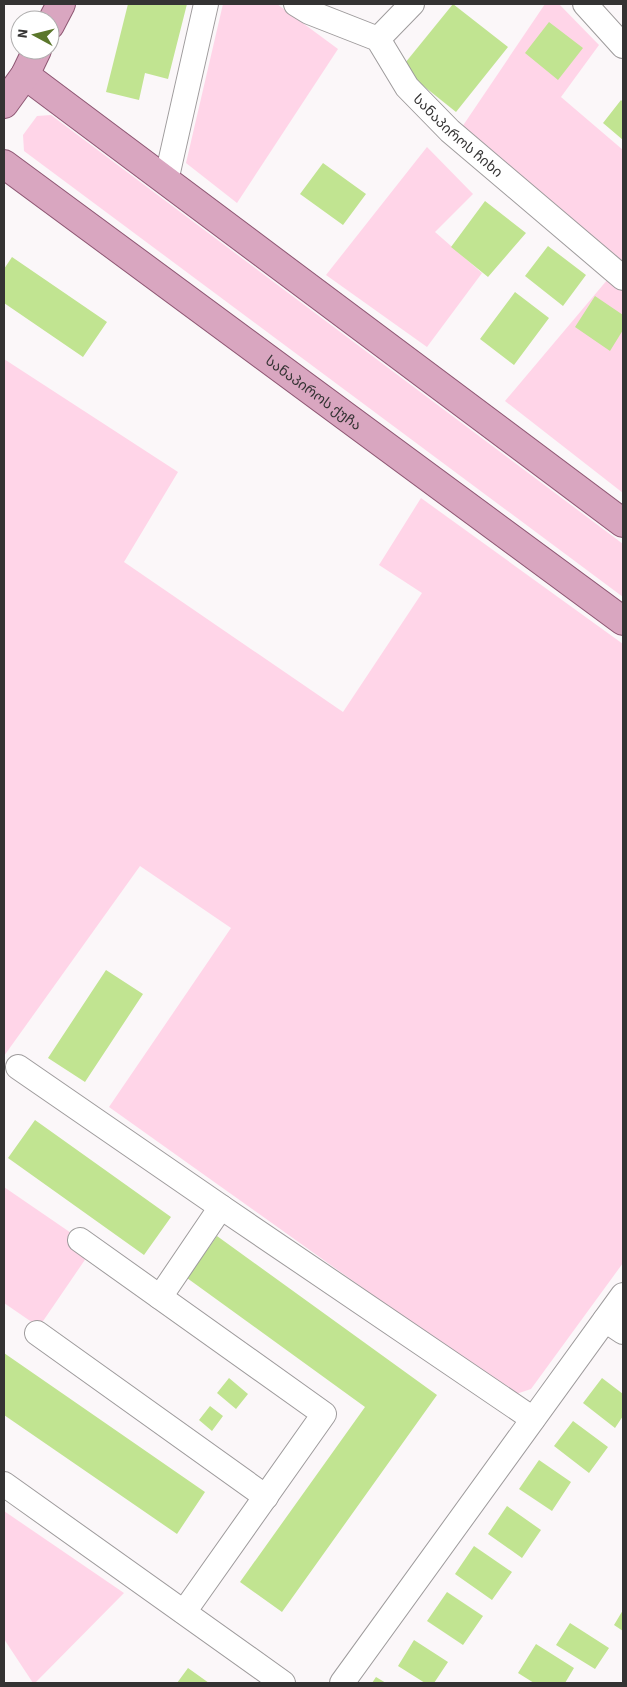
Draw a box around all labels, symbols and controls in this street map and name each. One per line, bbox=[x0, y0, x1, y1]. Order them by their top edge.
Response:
north arrow bbox=[10, 10, 60, 60]
text: N bbox=[13, 28, 34, 39]
street label: სანაპიროს ჩიხი bbox=[408, 90, 507, 183]
street label: სანაპიროს ქუჩა bbox=[261, 351, 365, 436]

